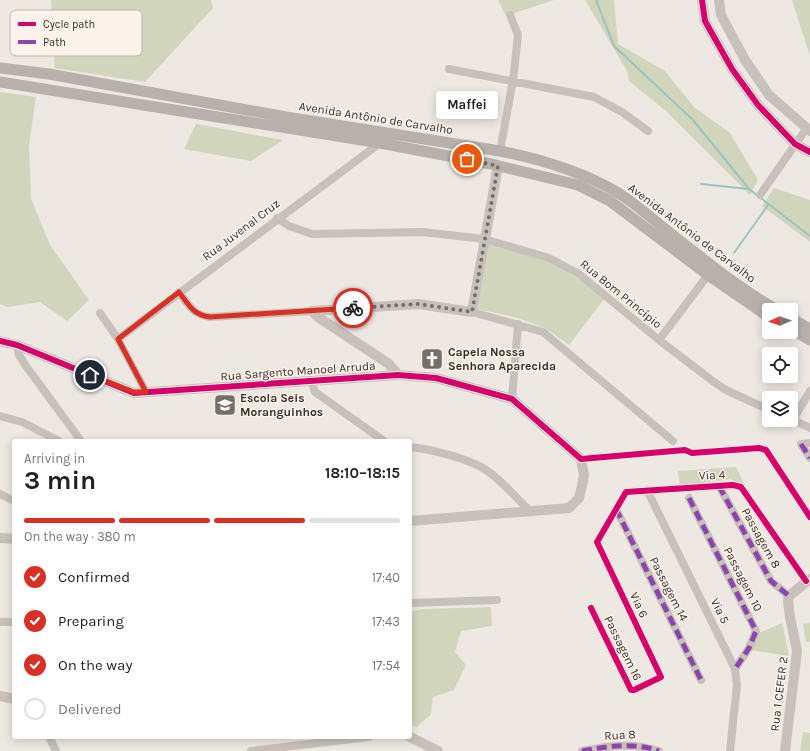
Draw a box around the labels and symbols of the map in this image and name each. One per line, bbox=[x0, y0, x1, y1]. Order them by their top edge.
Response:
legend bbox=[10, 10, 142, 56]
text: Cycle path bbox=[43, 18, 95, 31]
text: Path bbox=[43, 36, 66, 49]
callout: Maffei bbox=[436, 91, 498, 119]
street label: Avenida Antônio de Carvalho bbox=[298, 99, 454, 137]
pin bbox=[450, 142, 484, 176]
street label: Avenida Antônio de Carvalho bbox=[626, 181, 758, 285]
street label: Rua Juvenal Cruz bbox=[200, 196, 283, 264]
street label: Rua Bom Princípio bbox=[577, 257, 665, 331]
courier bbox=[333, 288, 373, 328]
north arrow bbox=[762, 303, 798, 339]
place label: Capela Nossa Senhora Aparecida bbox=[448, 345, 556, 373]
church icon: Capela Nossa Senhora Aparecida bbox=[419, 346, 445, 372]
pin bbox=[73, 358, 107, 392]
street label: Rua Sargento Manoel Arruda bbox=[220, 359, 376, 383]
place label: Escola Seis Moranguinhos bbox=[240, 391, 323, 419]
school or university icon: Escola Seis Moranguinhos bbox=[212, 392, 238, 418]
street label: Via 4 bbox=[698, 467, 726, 483]
street label: Passagem 8 bbox=[739, 505, 783, 571]
street label: Passagem 10 bbox=[721, 544, 765, 614]
street label: Passagem 14 bbox=[647, 555, 691, 624]
street label: Via 6 bbox=[627, 590, 651, 620]
street label: Via 5 bbox=[708, 596, 732, 626]
street label: Passagem 16 bbox=[601, 613, 645, 683]
street label: Rua 1 CEFER 2 bbox=[767, 656, 791, 732]
street label: Rua 8 bbox=[604, 727, 636, 743]

